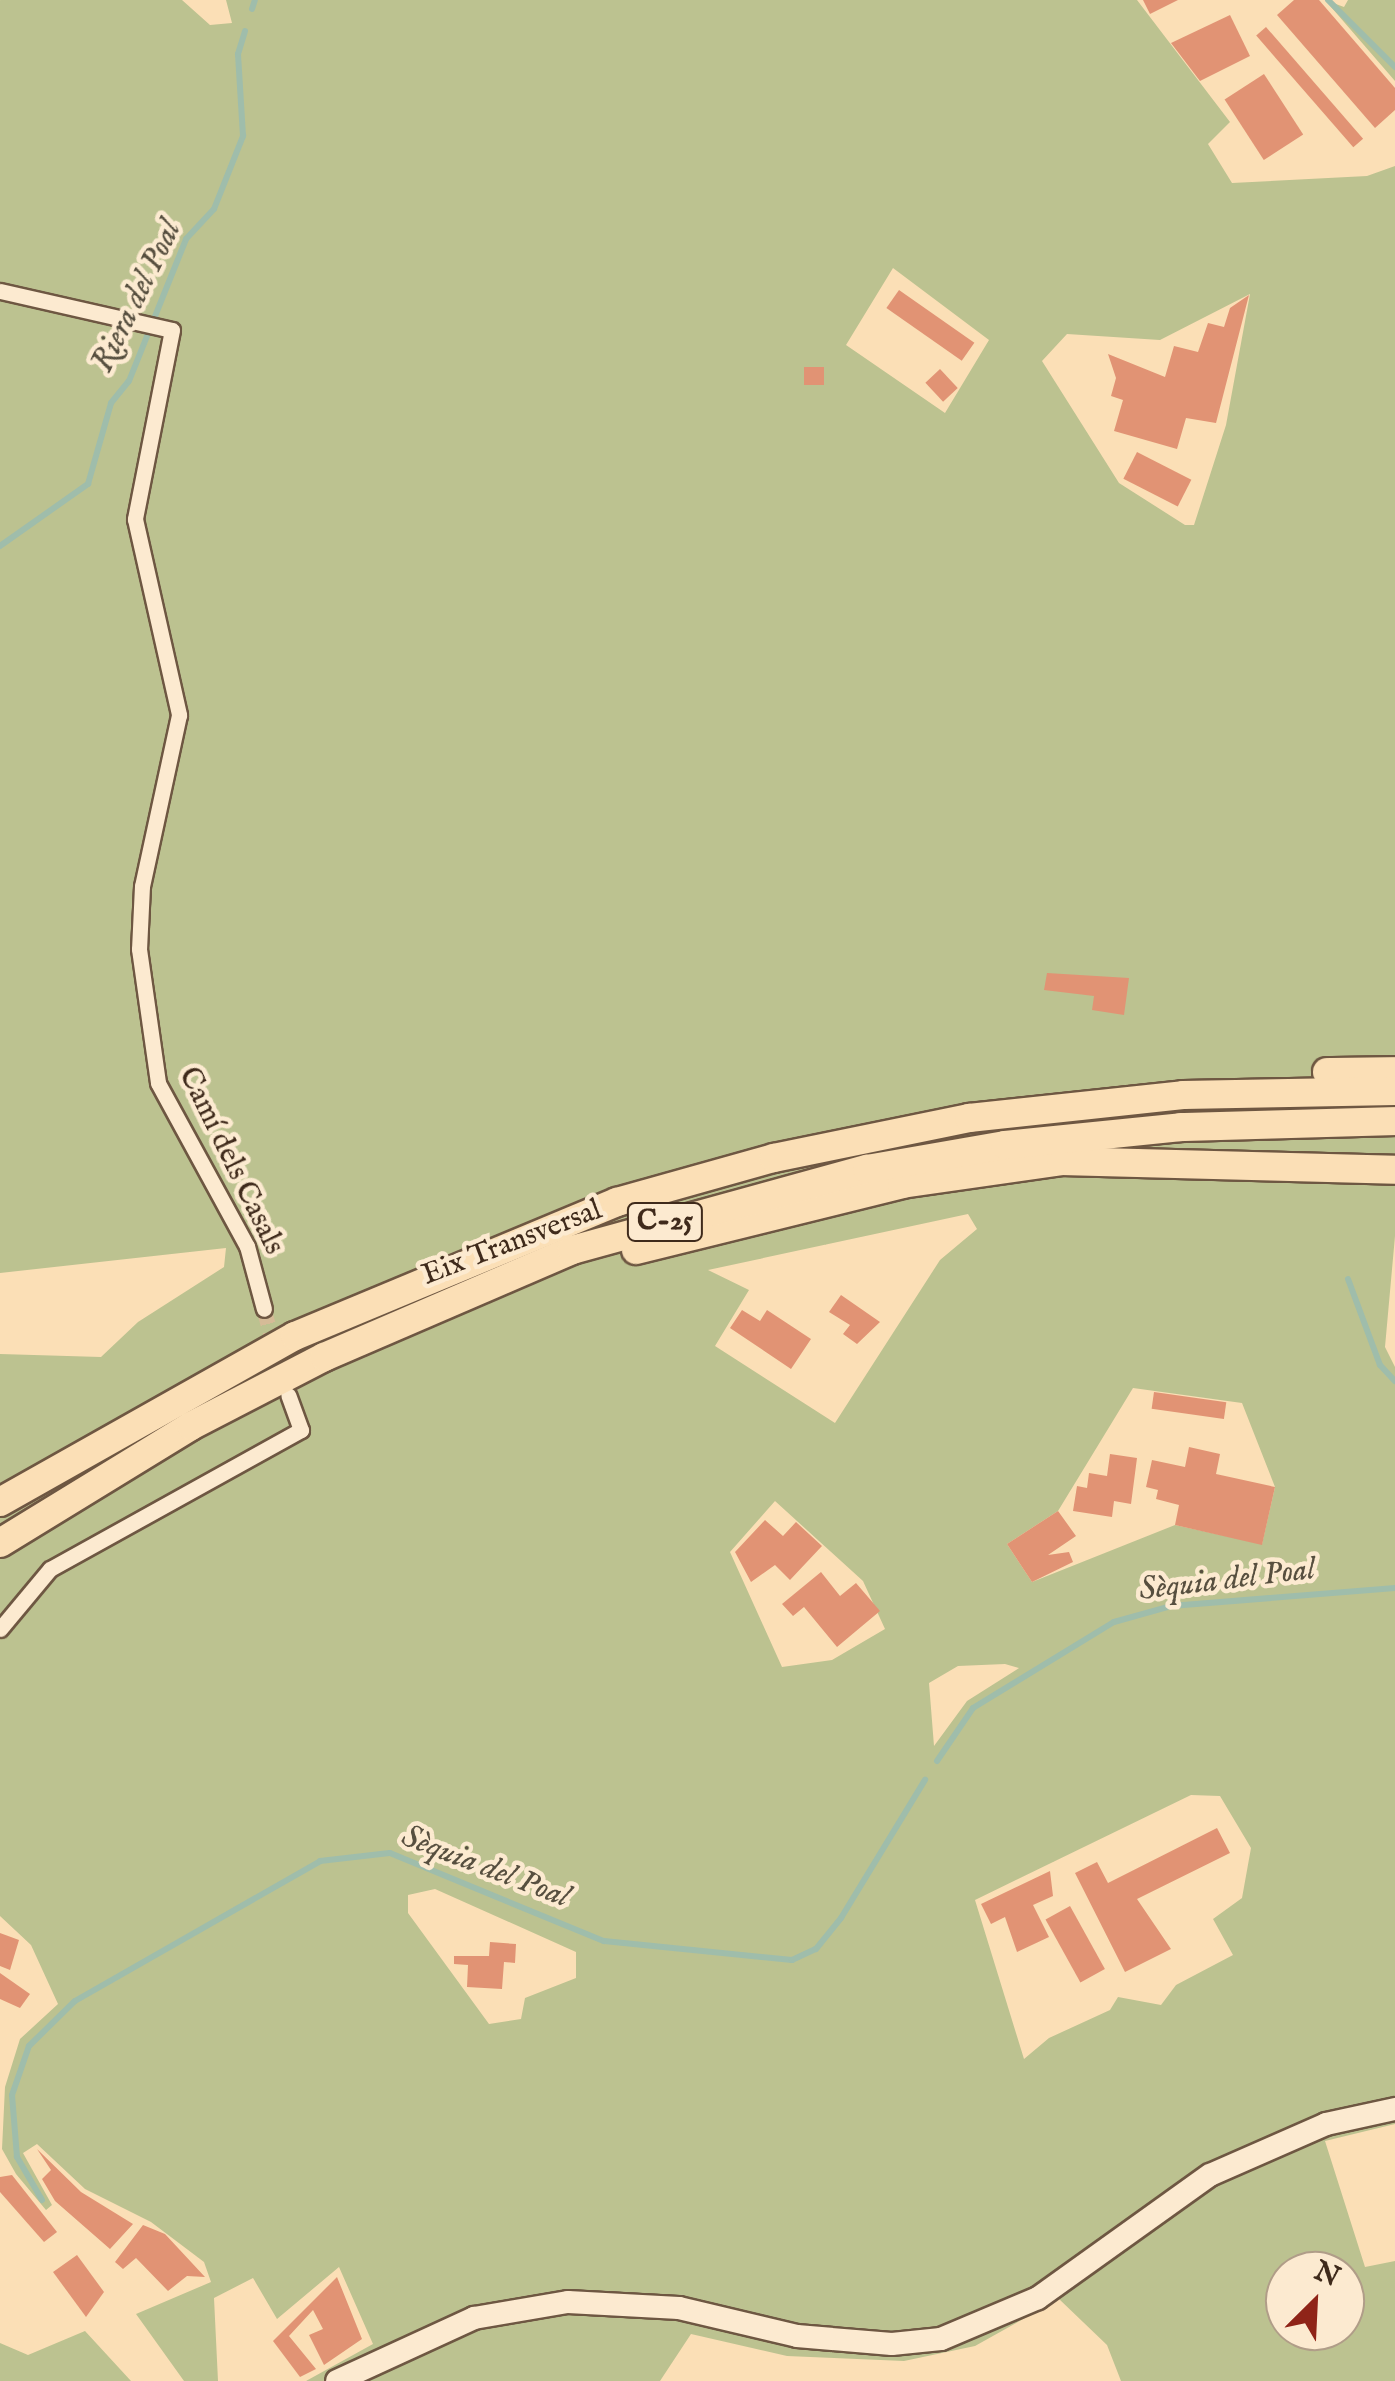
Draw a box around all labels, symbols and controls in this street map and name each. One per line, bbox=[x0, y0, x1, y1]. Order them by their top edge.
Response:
water label: Riera del Poal bbox=[85, 215, 191, 379]
street label: Camí dels Casals bbox=[170, 1061, 292, 1261]
street label: Eix Transversal bbox=[417, 1192, 607, 1294]
road number: C-25 bbox=[625, 1199, 705, 1245]
water label: Sèquia del Poal bbox=[1137, 1551, 1317, 1611]
water label: Sèquia del Poal bbox=[396, 1818, 574, 1918]
north arrow bbox=[1265, 2251, 1365, 2351]
text: N bbox=[1308, 2254, 1345, 2296]

